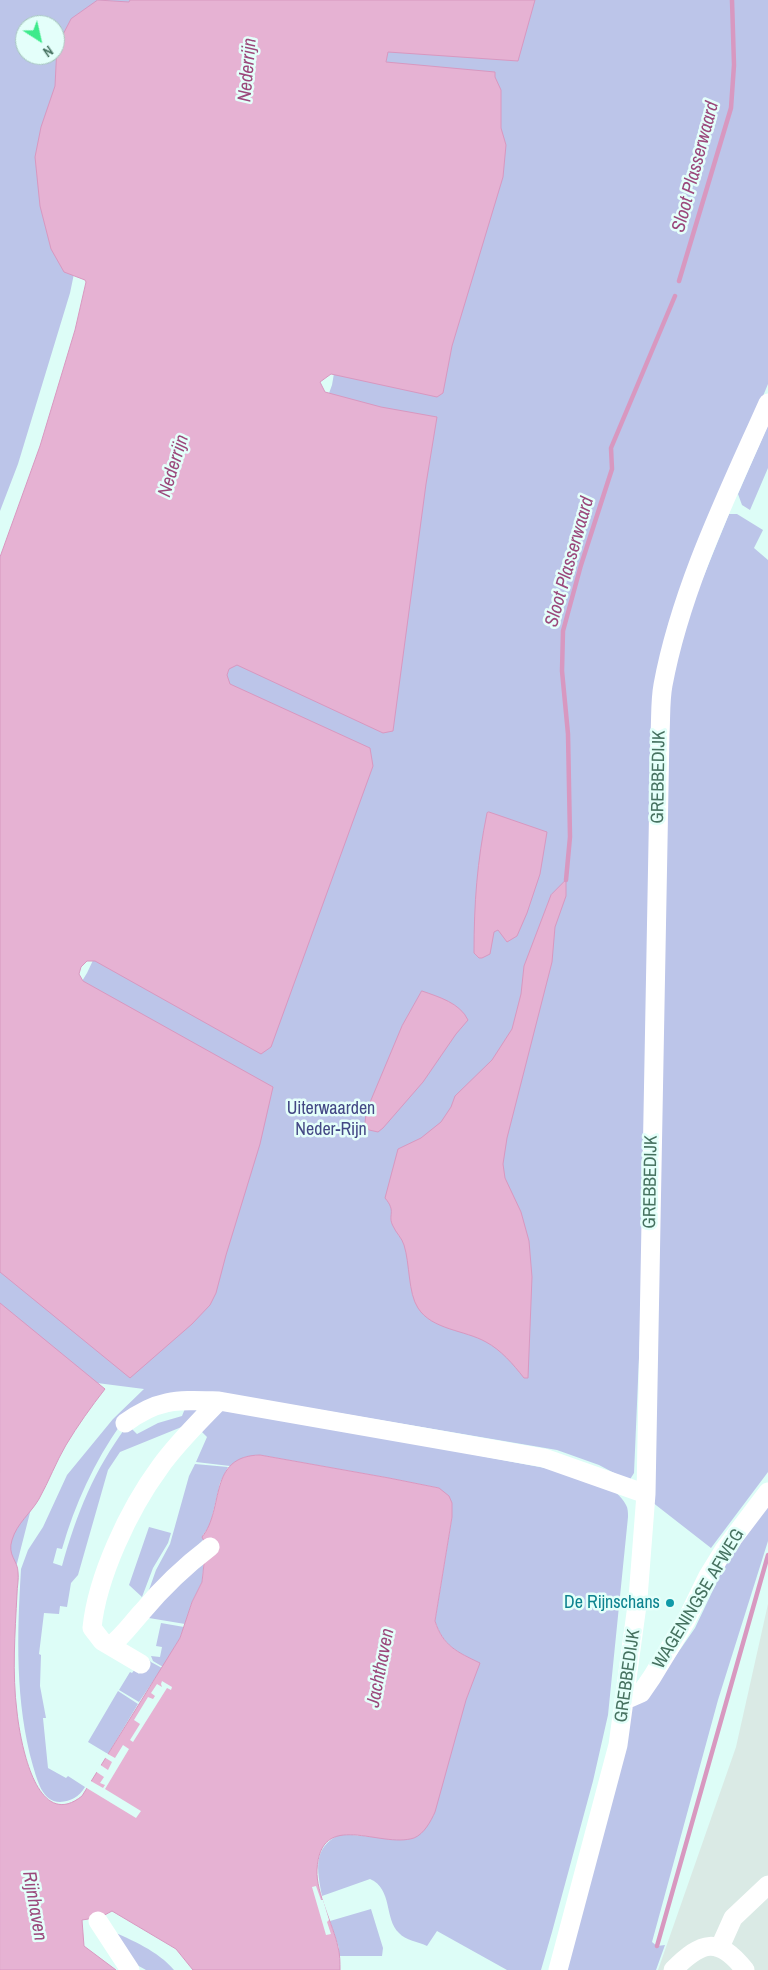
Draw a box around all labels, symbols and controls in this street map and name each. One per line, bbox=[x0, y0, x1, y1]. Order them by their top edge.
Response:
north arrow bbox=[15, 15, 65, 65]
water label: Nederrijn bbox=[234, 37, 262, 103]
text: N bbox=[39, 42, 57, 61]
water label: Sloot Plasserwaard bbox=[668, 99, 724, 235]
water label: Nederrijn bbox=[154, 432, 194, 500]
water label: Sloot Plasserwaard bbox=[541, 494, 599, 630]
street label: GREBBEDIJK bbox=[647, 730, 671, 824]
park label: Uiterwaarden Neder-Rijn bbox=[287, 1098, 375, 1140]
street label: GREBBEDIJK bbox=[639, 1135, 663, 1229]
street label: WAGENINGSE AFWEG bbox=[649, 1525, 749, 1673]
place label: De Rijnschans bbox=[564, 1592, 660, 1614]
marker: De Rijnschans bbox=[664, 1597, 676, 1609]
water label: Jachthaven bbox=[362, 1627, 400, 1709]
street label: GREBBEDIJK bbox=[611, 1628, 645, 1724]
water label: Rijnhaven bbox=[17, 1869, 51, 1943]

